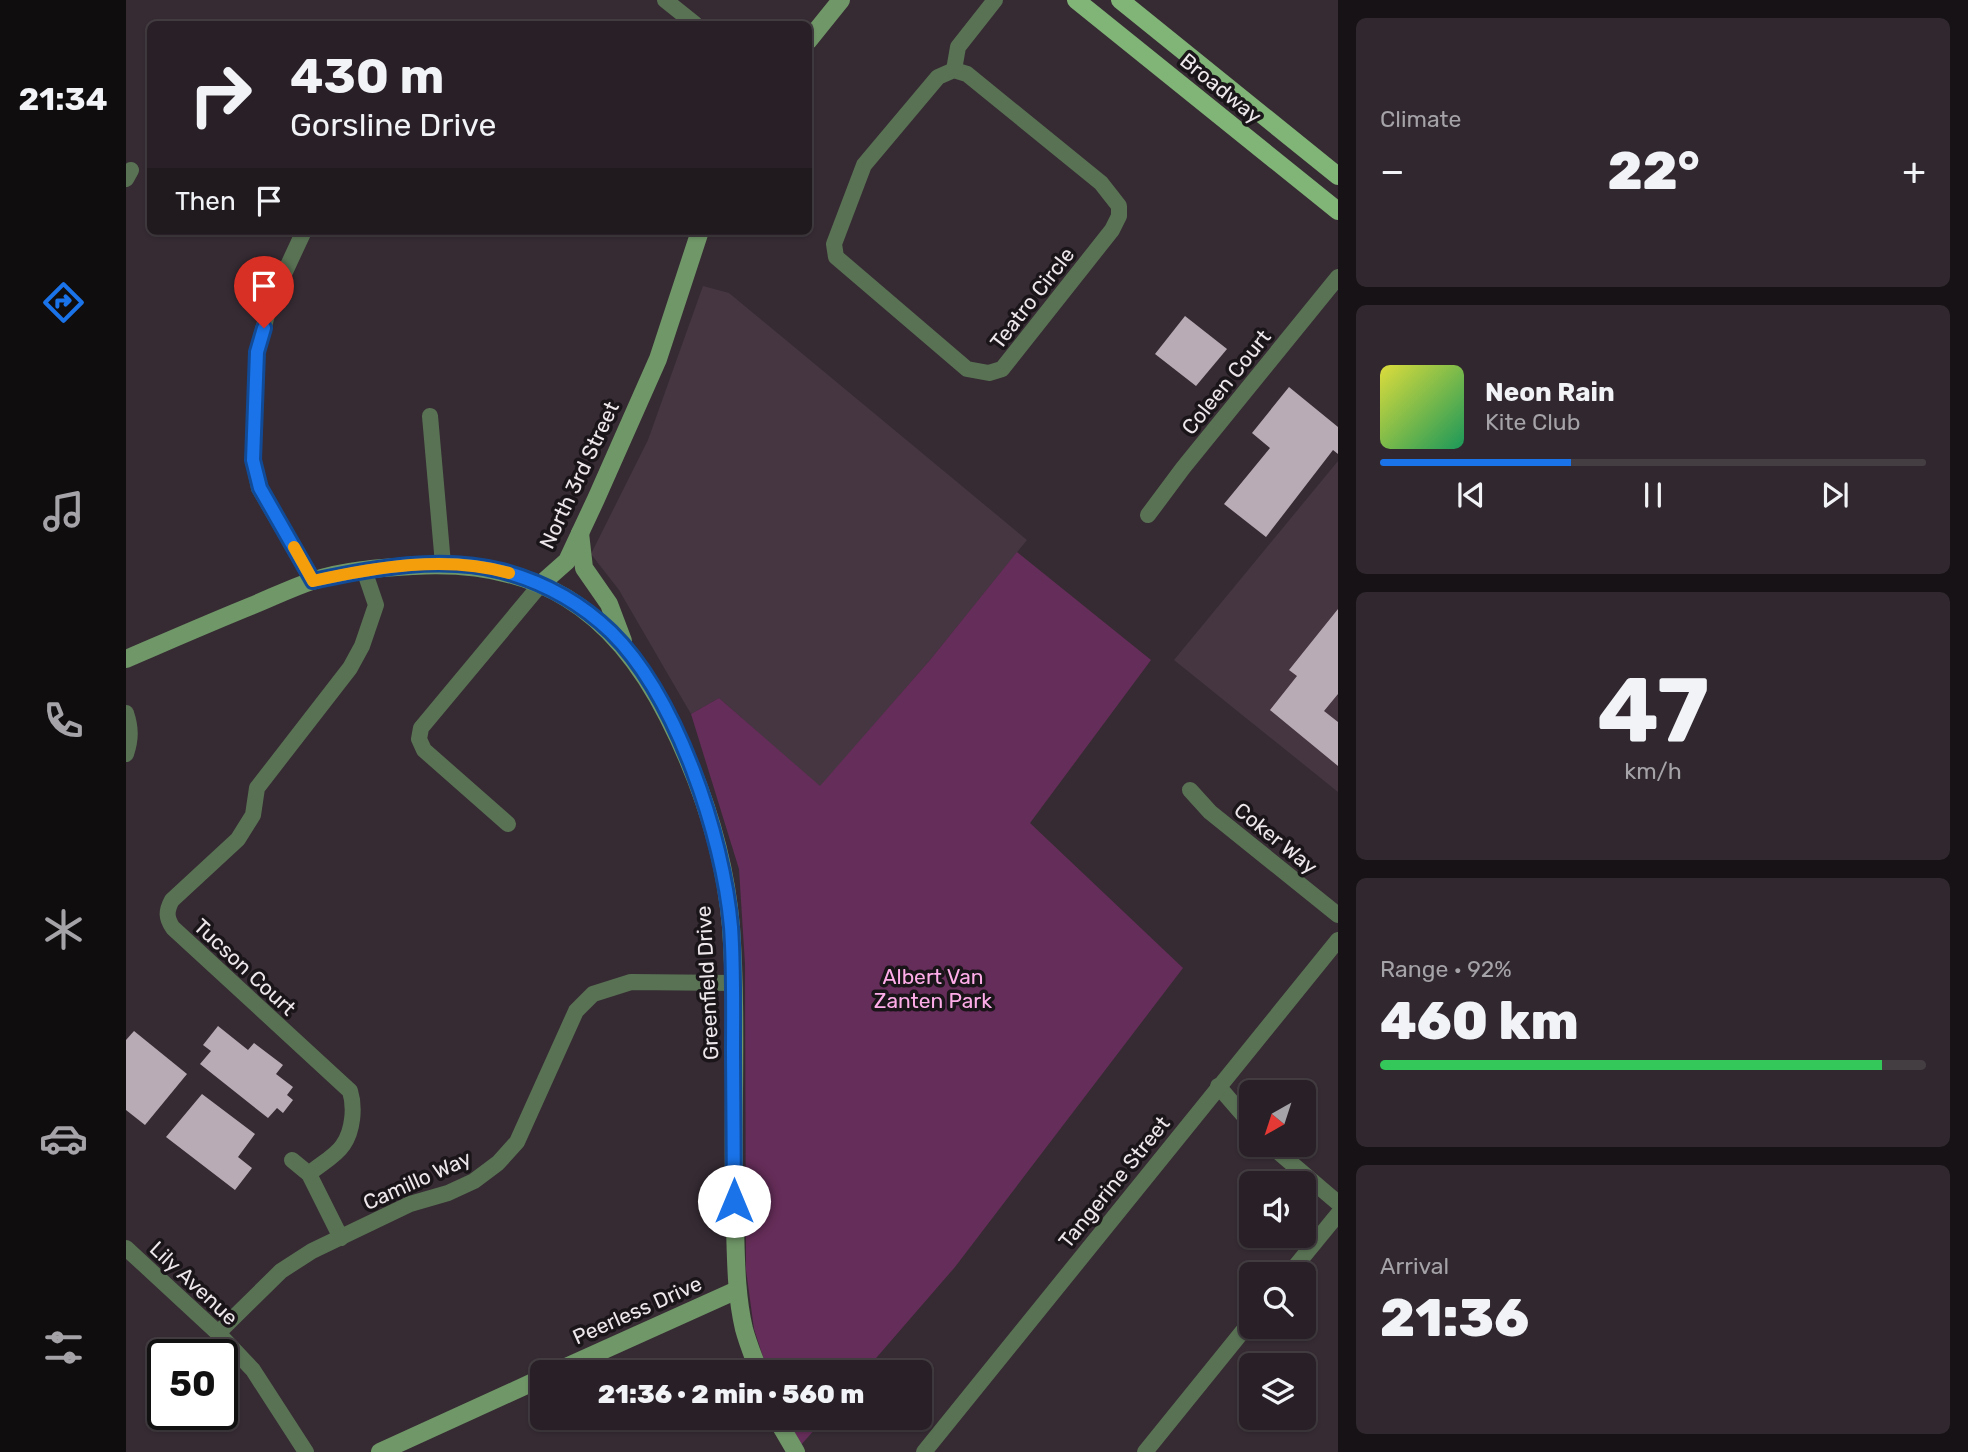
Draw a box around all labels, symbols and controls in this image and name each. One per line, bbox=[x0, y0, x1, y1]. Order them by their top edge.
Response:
text: 430 m bbox=[290, 47, 444, 105]
street label: Broadway bbox=[1175, 48, 1267, 129]
icon: right bbox=[175, 49, 266, 140]
text: 21:34 bbox=[19, 80, 108, 118]
text: Climate bbox=[1380, 105, 1461, 133]
text: Gorsline Drive bbox=[290, 106, 496, 144]
text: 22° bbox=[1607, 140, 1700, 202]
text: − bbox=[1380, 148, 1405, 194]
text: + bbox=[1902, 148, 1926, 194]
icon: arrive bbox=[250, 182, 288, 220]
text: Then bbox=[175, 186, 236, 217]
street label: Teatro Circle bbox=[985, 242, 1079, 354]
pin bbox=[234, 256, 294, 328]
icon: arrive bbox=[245, 267, 283, 305]
icon: directions bbox=[39, 278, 88, 327]
street label: Coleen Court bbox=[1176, 325, 1276, 439]
text: Neon Rain bbox=[1485, 377, 1615, 408]
street label: North 3rd Street bbox=[534, 397, 624, 553]
text: Kite Club bbox=[1485, 408, 1580, 436]
icon: previous bbox=[1452, 476, 1490, 514]
icon: pause bbox=[1634, 476, 1672, 514]
icon: next bbox=[1816, 476, 1854, 514]
icon: music bbox=[39, 487, 88, 536]
text: 47 bbox=[1597, 657, 1709, 765]
icon: phone bbox=[39, 696, 88, 745]
text: km/h bbox=[1624, 757, 1682, 785]
street label: Coker Way bbox=[1229, 797, 1323, 879]
icon: climate bbox=[39, 905, 88, 954]
street label: Greenfield Drive bbox=[690, 905, 724, 1061]
street label: Tucson Court bbox=[189, 913, 301, 1021]
text: Range · 92% bbox=[1380, 955, 1512, 983]
park label: Albert Van Zanten Park bbox=[874, 964, 992, 1013]
text: 460 km bbox=[1380, 990, 1579, 1052]
north arrow bbox=[1239, 1080, 1316, 1157]
map controls bbox=[1239, 1080, 1316, 1430]
street label: Tangerine Street bbox=[1053, 1111, 1175, 1253]
icon: car bbox=[39, 1114, 88, 1163]
street label: Camillo Way bbox=[359, 1145, 475, 1215]
position arrow bbox=[697, 1164, 771, 1238]
button: sound bbox=[1239, 1171, 1316, 1248]
street label: Lily Avenue bbox=[145, 1236, 243, 1330]
text: Arrival bbox=[1380, 1252, 1449, 1280]
button: search bbox=[1239, 1262, 1316, 1339]
street label: Peerless Drive bbox=[569, 1270, 705, 1350]
text: 21:36 bbox=[1380, 1287, 1529, 1349]
icon: filters bbox=[39, 1323, 88, 1372]
speed limit sign: 50 bbox=[147, 1339, 238, 1430]
button: layers bbox=[1239, 1353, 1316, 1430]
text: 21:36 · 2 min · 560 m bbox=[598, 1379, 864, 1410]

